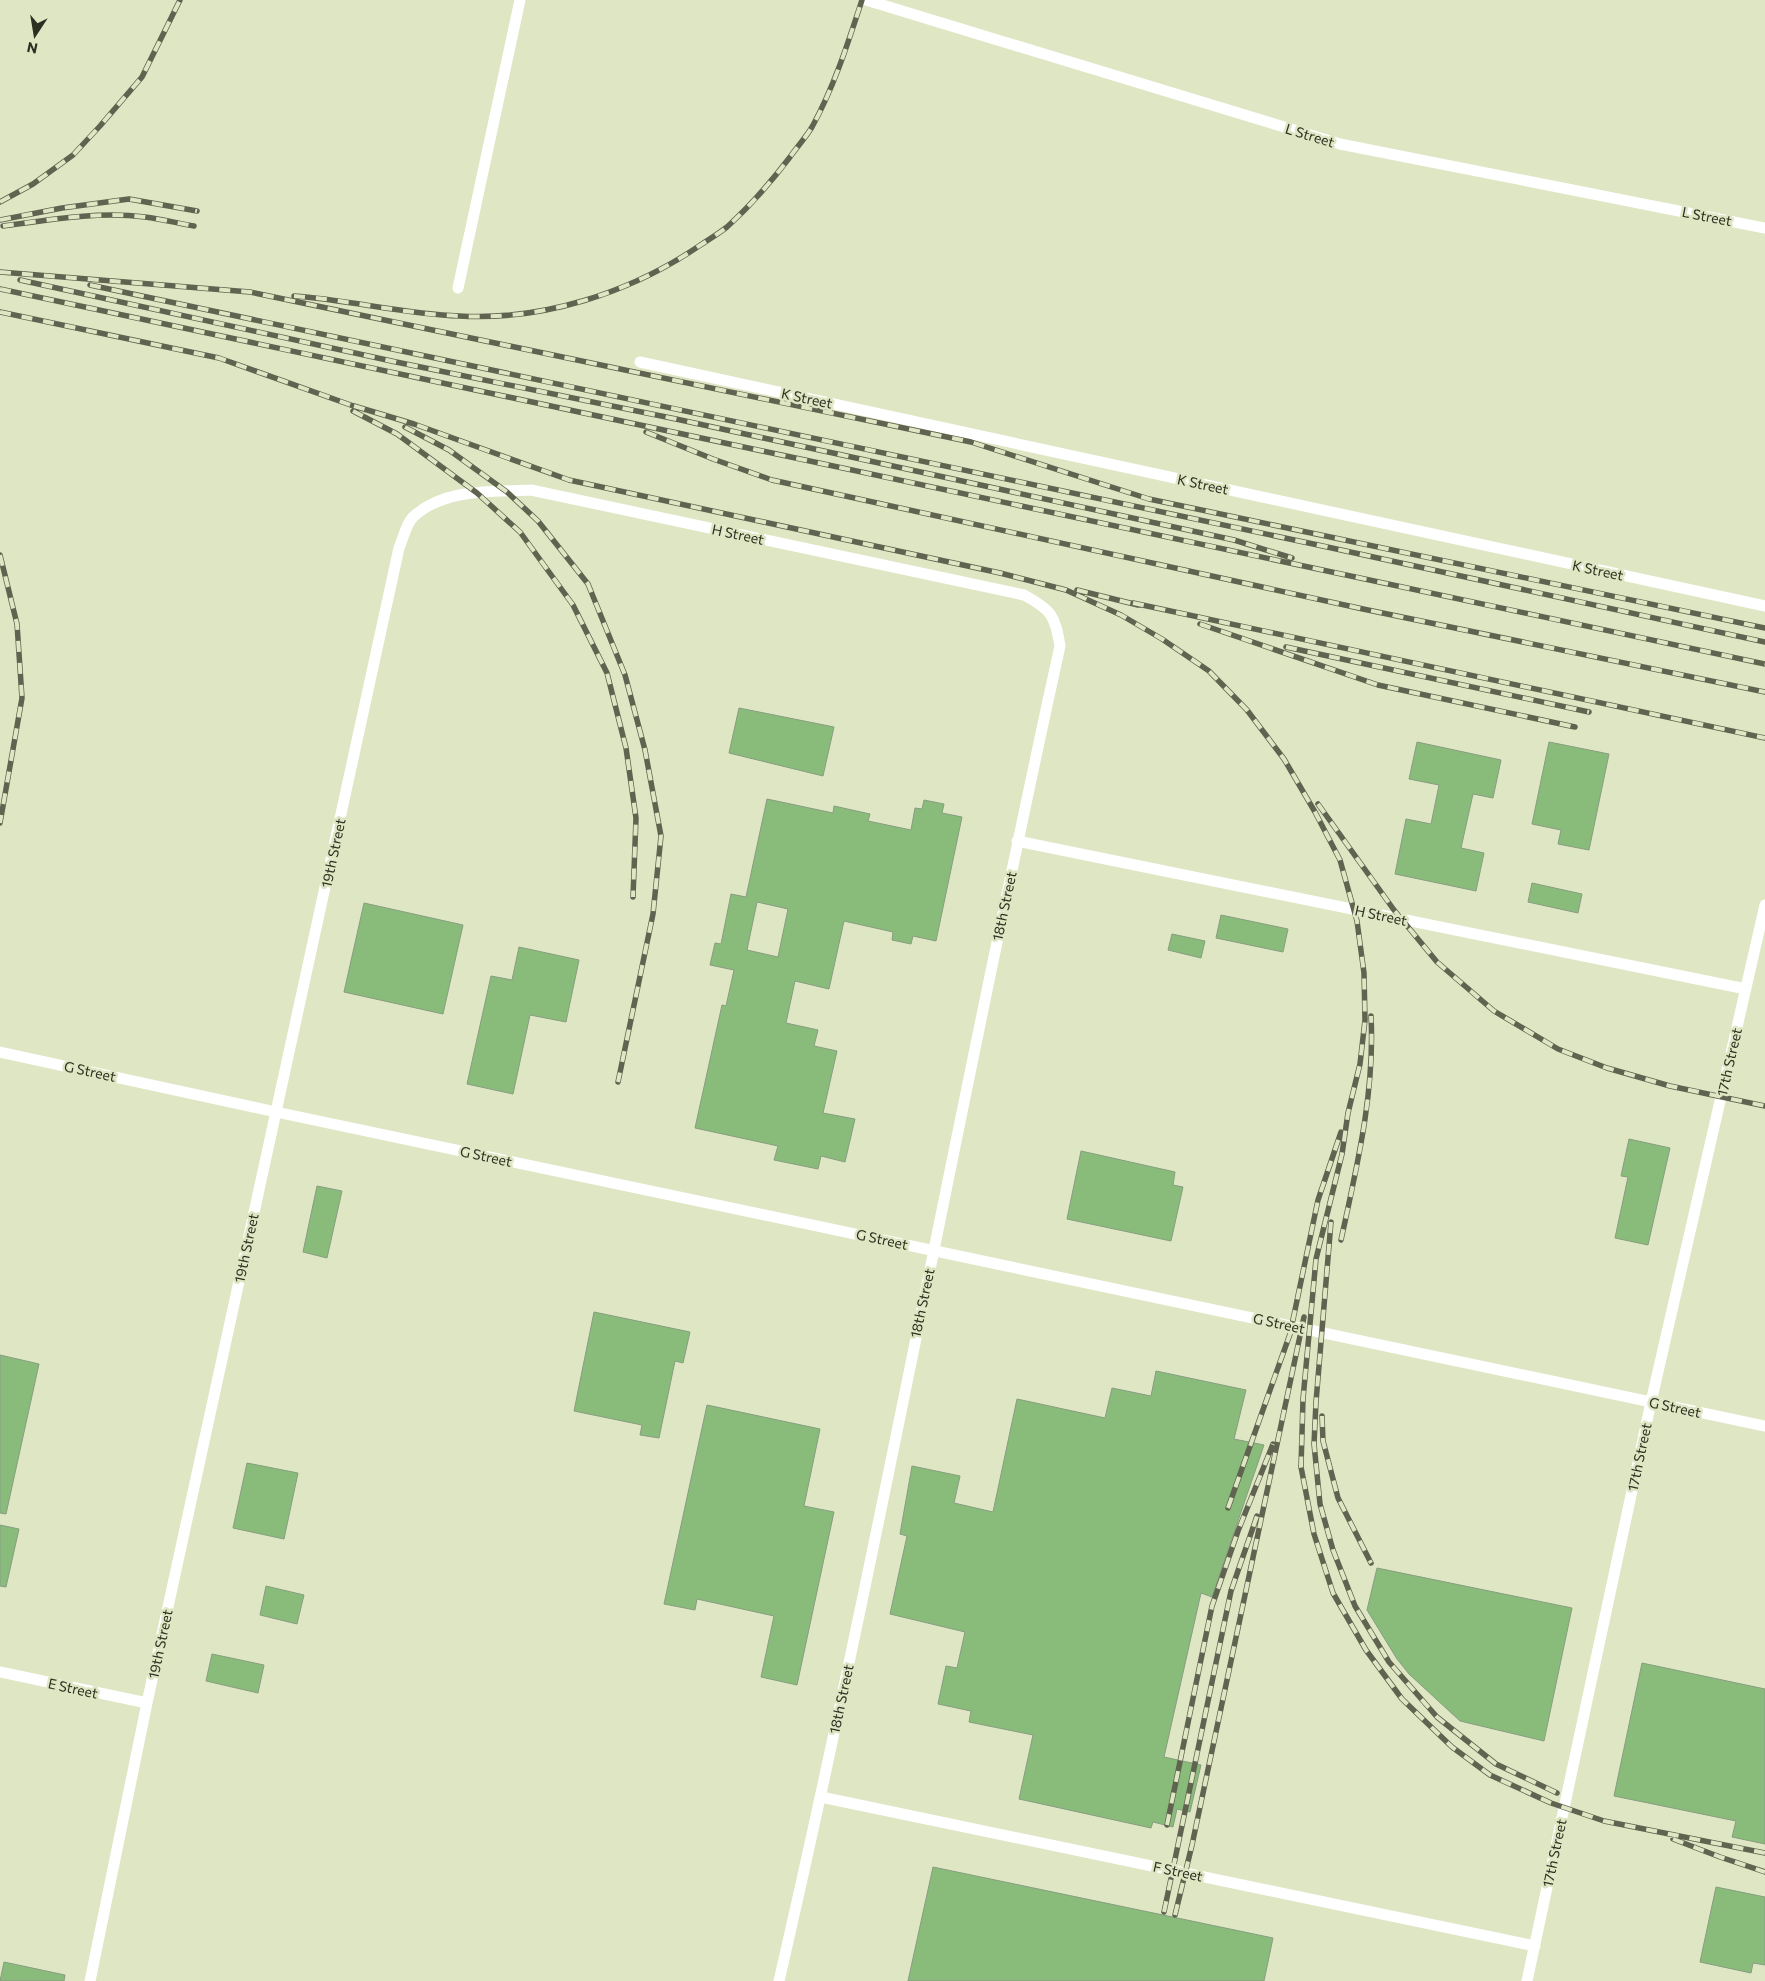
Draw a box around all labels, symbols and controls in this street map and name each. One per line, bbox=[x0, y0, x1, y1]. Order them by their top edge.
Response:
north arrow bbox=[10, 10, 60, 60]
text: N bbox=[25, 39, 39, 58]
street label: L Street bbox=[1283, 120, 1337, 151]
street label: L Street bbox=[1681, 203, 1734, 229]
street label: K Street bbox=[780, 384, 834, 412]
street label: K Street bbox=[1176, 470, 1230, 498]
street label: H Street bbox=[710, 520, 766, 548]
street label: K Street bbox=[1571, 556, 1625, 584]
street label: 19th Street bbox=[317, 817, 349, 889]
street label: 18th Street bbox=[988, 870, 1020, 942]
street label: H Street bbox=[1353, 901, 1409, 929]
street label: 17th Street bbox=[1713, 1026, 1745, 1098]
street label: G Street bbox=[63, 1057, 118, 1085]
street label: G Street bbox=[459, 1142, 514, 1170]
street label: 19th Street bbox=[230, 1212, 262, 1284]
street label: G Street bbox=[855, 1225, 910, 1253]
street label: 18th Street bbox=[906, 1267, 938, 1339]
street label: G Street bbox=[1252, 1309, 1307, 1337]
street label: G Street bbox=[1648, 1393, 1703, 1421]
street label: 17th Street bbox=[1623, 1421, 1655, 1493]
street label: 19th Street bbox=[144, 1608, 176, 1680]
street label: 18th Street bbox=[825, 1663, 857, 1735]
street label: E Street bbox=[47, 1674, 100, 1702]
street label: 17th Street bbox=[1538, 1817, 1570, 1889]
street label: F Street bbox=[1152, 1857, 1205, 1885]

